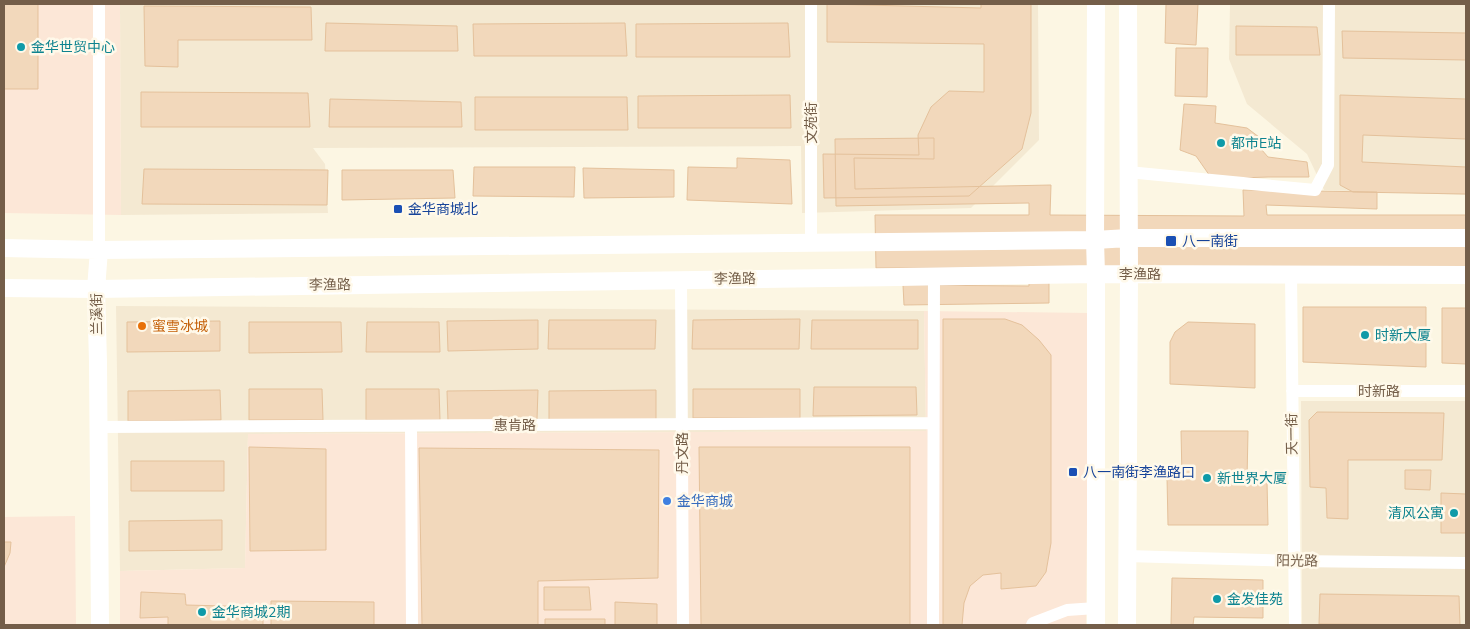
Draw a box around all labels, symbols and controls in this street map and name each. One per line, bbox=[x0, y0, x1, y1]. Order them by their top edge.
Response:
place label: 金华世贸中心 bbox=[31, 38, 115, 57]
marker: 金华世贸中心 bbox=[15, 41, 27, 53]
street label: 文苑街 bbox=[802, 102, 821, 144]
place label: 都市E站 bbox=[1231, 134, 1281, 153]
marker: 都市E站 bbox=[1215, 137, 1227, 149]
place label: 金华商城北 bbox=[408, 200, 478, 219]
marker: 金华商城北 bbox=[392, 203, 404, 215]
place label: 八一南街 bbox=[1182, 232, 1238, 251]
marker: 八一南街 bbox=[1164, 234, 1178, 248]
street label: 李渔路 bbox=[1119, 265, 1161, 284]
street label: 李渔路 bbox=[714, 269, 756, 289]
street label: 李渔路 bbox=[309, 275, 351, 295]
street label: 兰溪街 bbox=[87, 293, 107, 335]
place label: 蜜雪冰城 bbox=[152, 317, 208, 336]
marker: 蜜雪冰城 bbox=[136, 320, 148, 332]
place label: 时新大厦 bbox=[1375, 326, 1431, 345]
marker: 时新大厦 bbox=[1359, 329, 1371, 341]
street label: 时新路 bbox=[1358, 382, 1400, 401]
street label: 天一街 bbox=[1282, 413, 1302, 455]
street label: 惠肯路 bbox=[494, 416, 536, 435]
street label: 丹文路 bbox=[673, 432, 692, 474]
place label: 八一南街李渔路口 bbox=[1083, 463, 1195, 482]
marker: 八一南街李渔路口 bbox=[1067, 466, 1079, 478]
place label: 新世界大厦 bbox=[1217, 469, 1287, 488]
marker: 新世界大厦 bbox=[1201, 472, 1213, 484]
place label: 金华商城 bbox=[677, 492, 733, 511]
marker: 金华商城 bbox=[661, 495, 673, 507]
place label: 清风公寓 bbox=[1388, 504, 1444, 523]
marker: 清风公寓 bbox=[1448, 507, 1460, 519]
street label: 阳光路 bbox=[1276, 551, 1318, 571]
place label: 金发佳苑 bbox=[1227, 590, 1283, 609]
marker: 金发佳苑 bbox=[1211, 593, 1223, 605]
place label: 金华商城2期 bbox=[212, 603, 290, 622]
marker: 金华商城2期 bbox=[196, 606, 208, 618]

